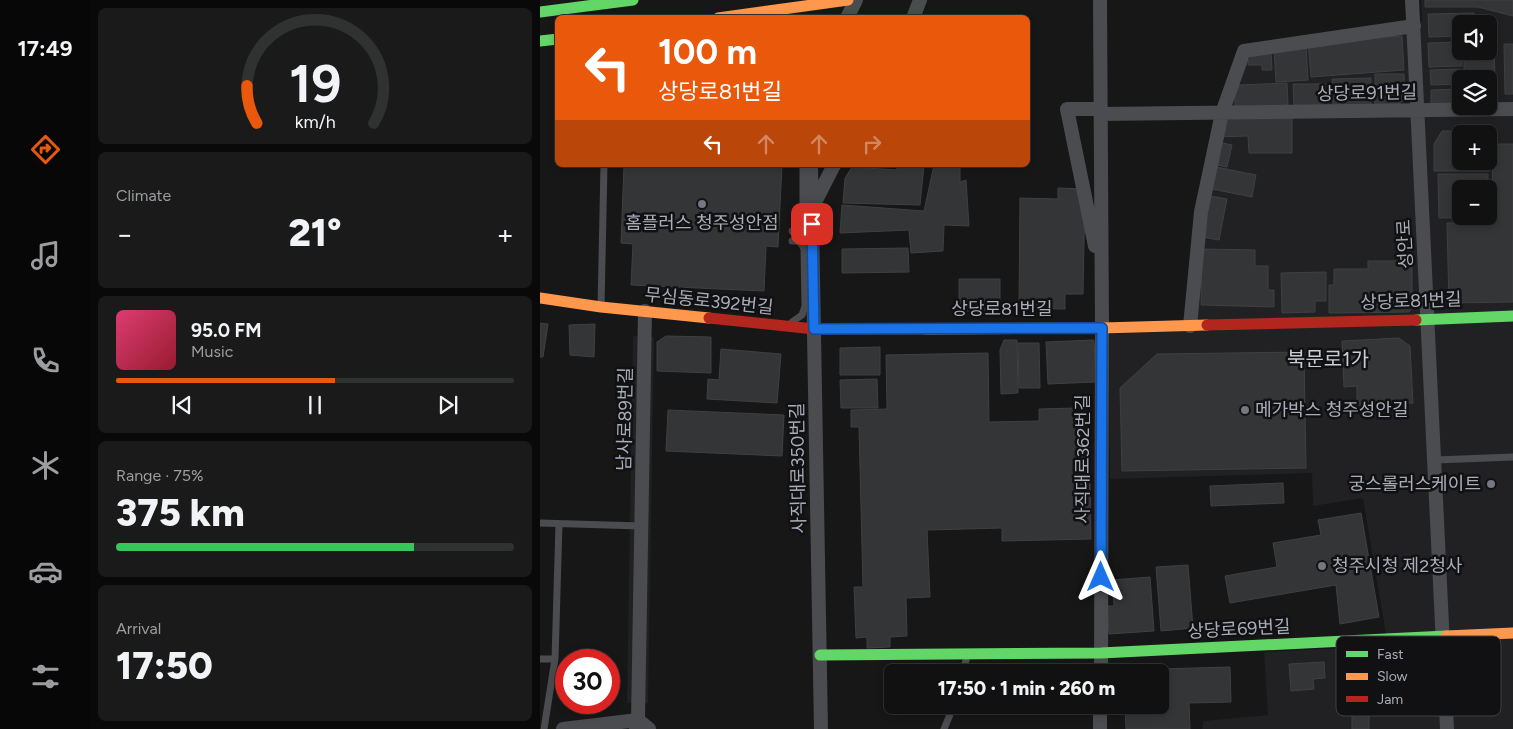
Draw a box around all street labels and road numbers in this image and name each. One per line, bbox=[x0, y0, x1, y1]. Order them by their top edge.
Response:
street label: 상당로91번길 bbox=[1317, 81, 1417, 105]
street label: 성안로 bbox=[1393, 219, 1417, 269]
street label: 무심동로392번길 bbox=[644, 283, 774, 319]
street label: 상당로81번길 bbox=[1360, 288, 1462, 314]
street label: 상당로81번길 bbox=[951, 298, 1053, 320]
street label: 남사로89번길 bbox=[613, 367, 637, 471]
street label: 사직대로362번길 bbox=[1072, 394, 1094, 524]
street label: 사직대로350번길 bbox=[786, 402, 810, 534]
street label: 상당로69번길 bbox=[1187, 615, 1291, 643]

